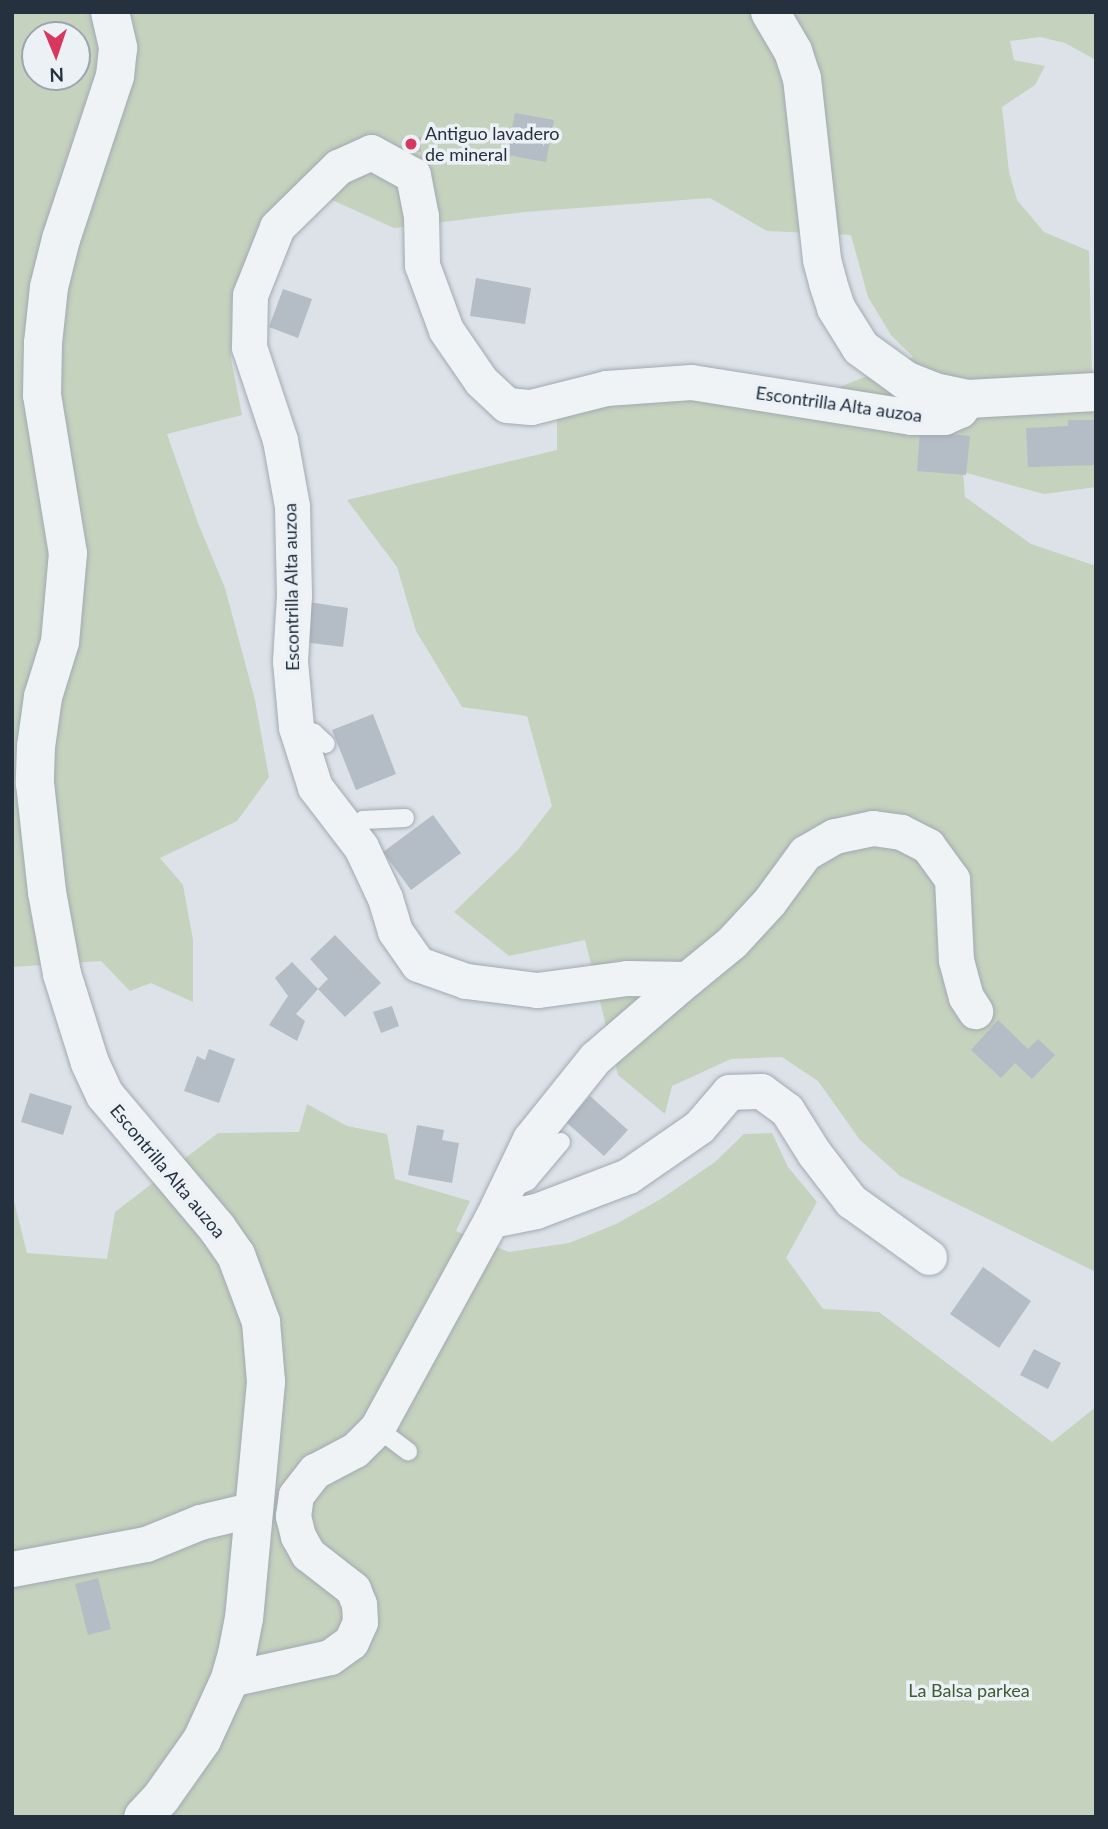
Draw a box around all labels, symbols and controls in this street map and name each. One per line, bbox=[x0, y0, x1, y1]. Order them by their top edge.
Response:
north arrow bbox=[21, 21, 91, 91]
text: N bbox=[49, 64, 64, 87]
place label: Antiguo lavadero de mineral bbox=[425, 123, 559, 166]
marker: Antiguo lavadero de mineral bbox=[403, 136, 419, 152]
street label: Escontrilla Alta auzoa bbox=[754, 382, 924, 426]
street label: Escontrilla Alta auzoa bbox=[279, 503, 303, 671]
street label: Escontrilla Alta auzoa bbox=[106, 1100, 230, 1242]
park label: La Balsa parkea bbox=[908, 1679, 1030, 1701]

